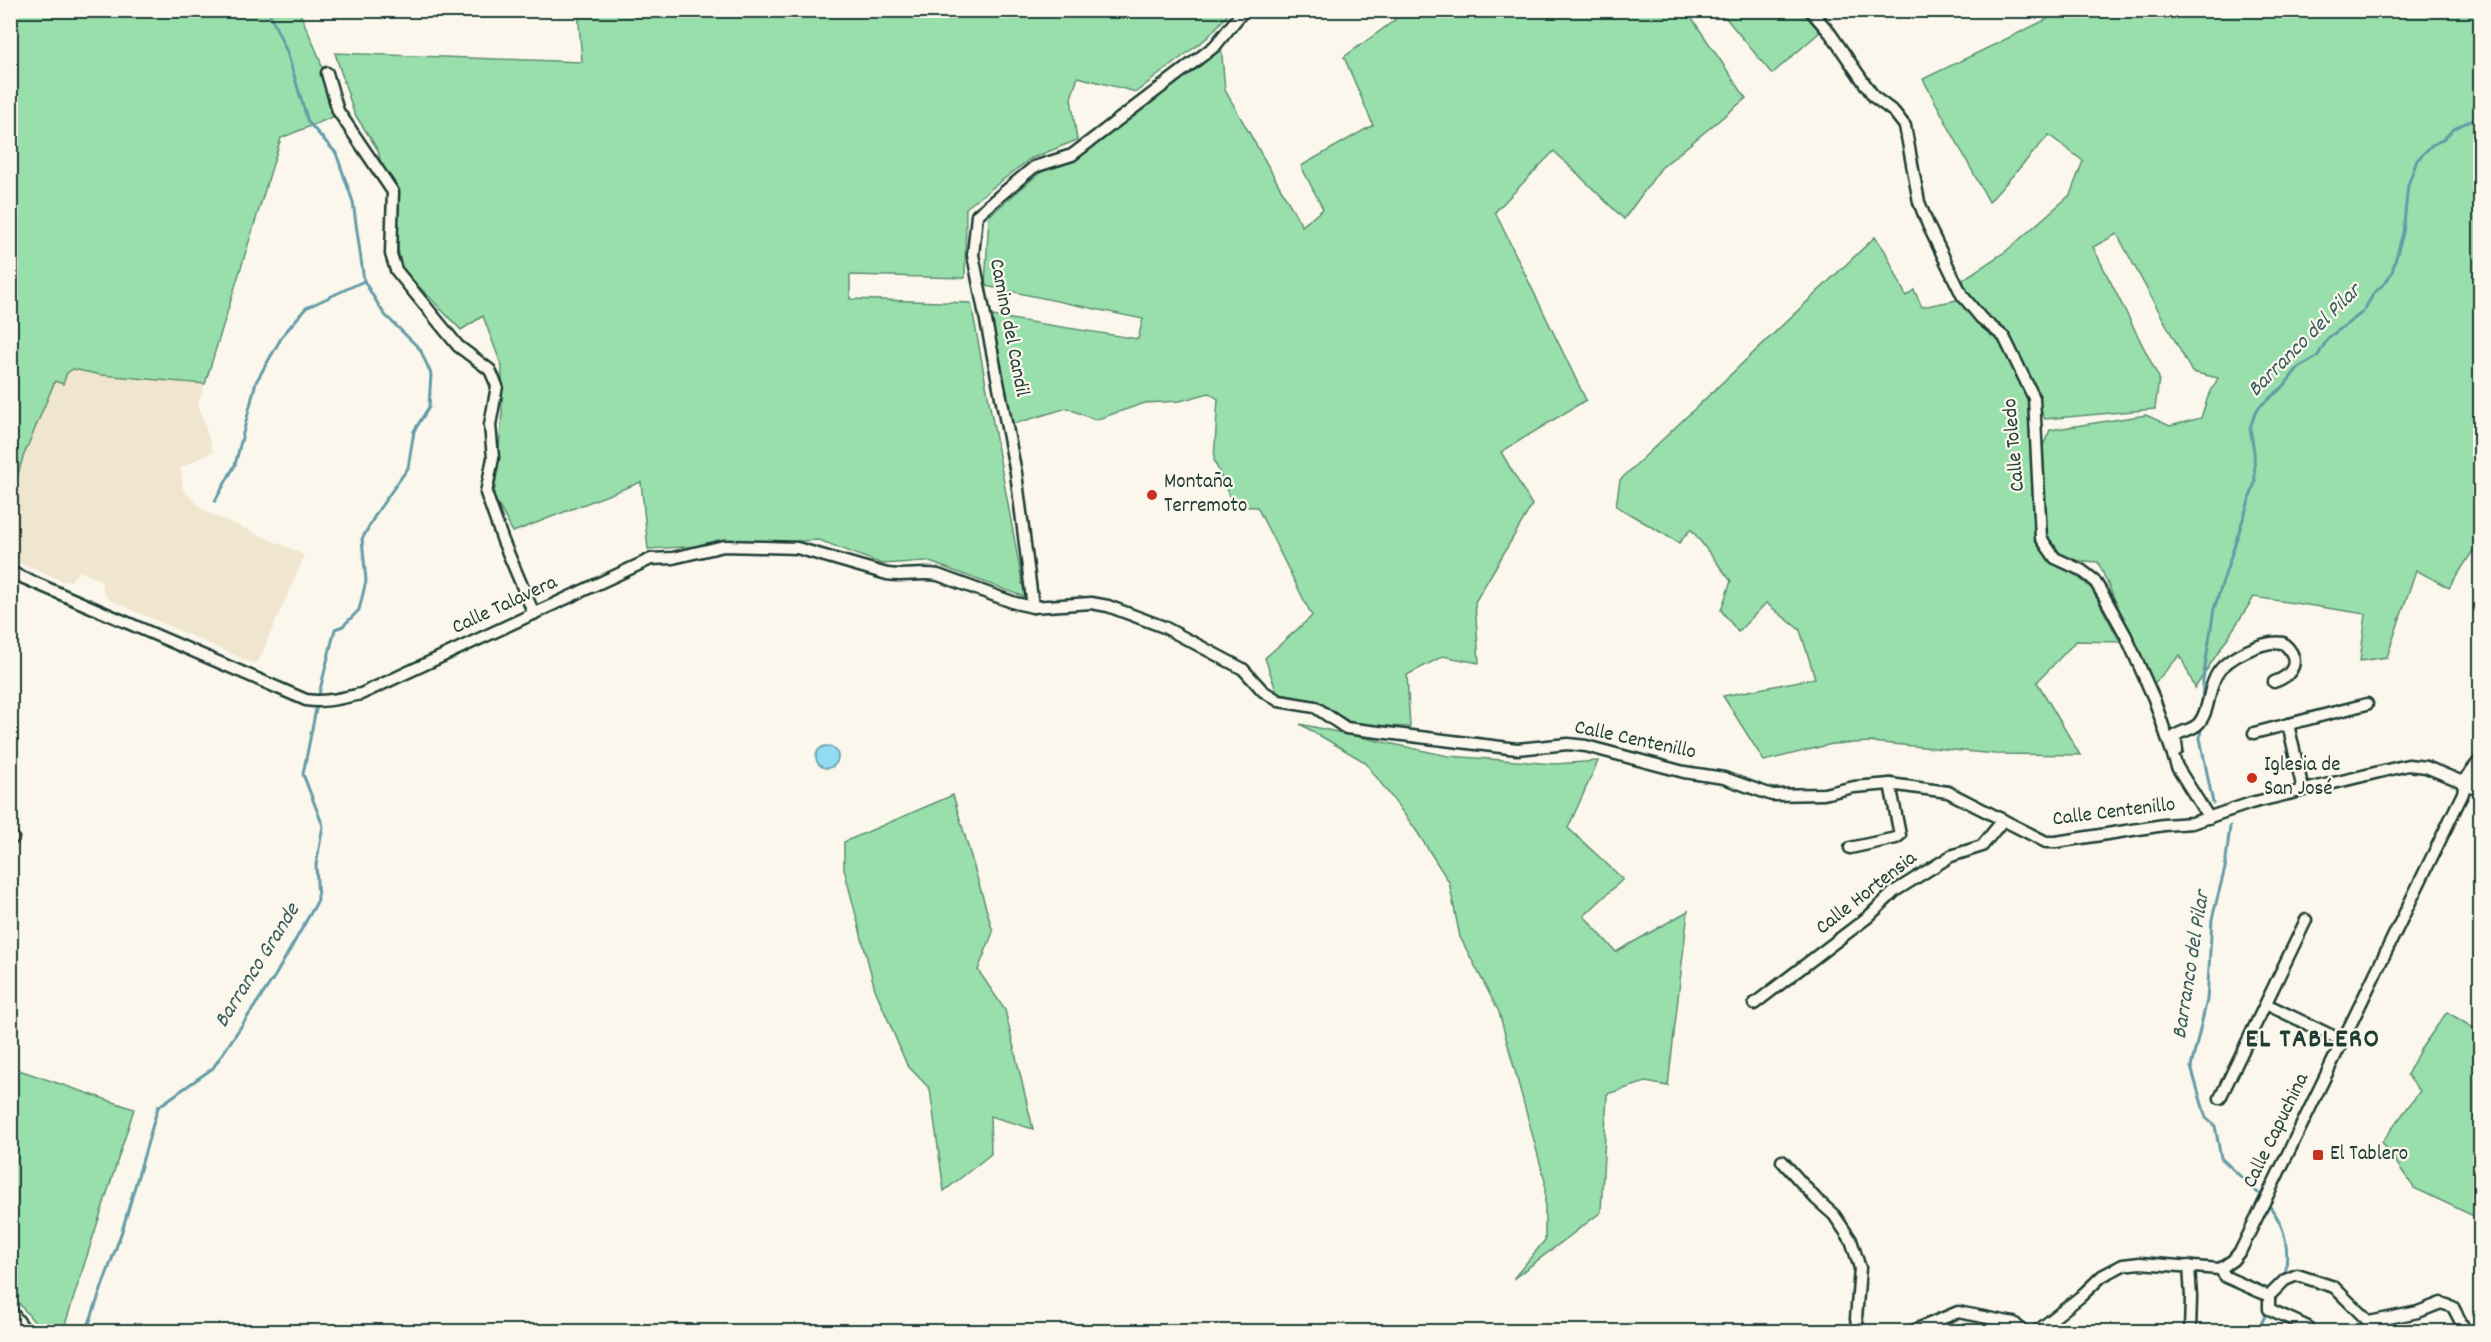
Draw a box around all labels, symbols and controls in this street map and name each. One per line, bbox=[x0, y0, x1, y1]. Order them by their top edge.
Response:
street label: Camino del Candil bbox=[980, 256, 1036, 400]
water label: Barranco del Pilar bbox=[2241, 275, 2371, 405]
street label: Calle Toledo bbox=[1996, 397, 2034, 493]
place label: Montaña Terremoto bbox=[1164, 468, 1247, 522]
marker: Montaña Terremoto bbox=[1145, 488, 1159, 502]
street label: Calle Talavera bbox=[447, 568, 564, 643]
street label: Calle Centenillo bbox=[1571, 713, 1699, 769]
place label: Iglesia de San José bbox=[2264, 751, 2340, 805]
marker: Iglesia de San José bbox=[2245, 771, 2259, 785]
street label: Calle Centenillo bbox=[2051, 791, 2177, 835]
street label: Calle Hortensia bbox=[1810, 844, 1925, 943]
water label: Barranco del Pilar bbox=[2165, 886, 2219, 1041]
water label: Barranco Grande bbox=[208, 897, 309, 1034]
district label: EL TABLERO bbox=[2246, 1021, 2380, 1060]
street label: Calle Capuchina bbox=[2236, 1067, 2318, 1194]
place label: El Tablero bbox=[2330, 1140, 2408, 1170]
marker: El Tablero bbox=[2311, 1148, 2325, 1162]

